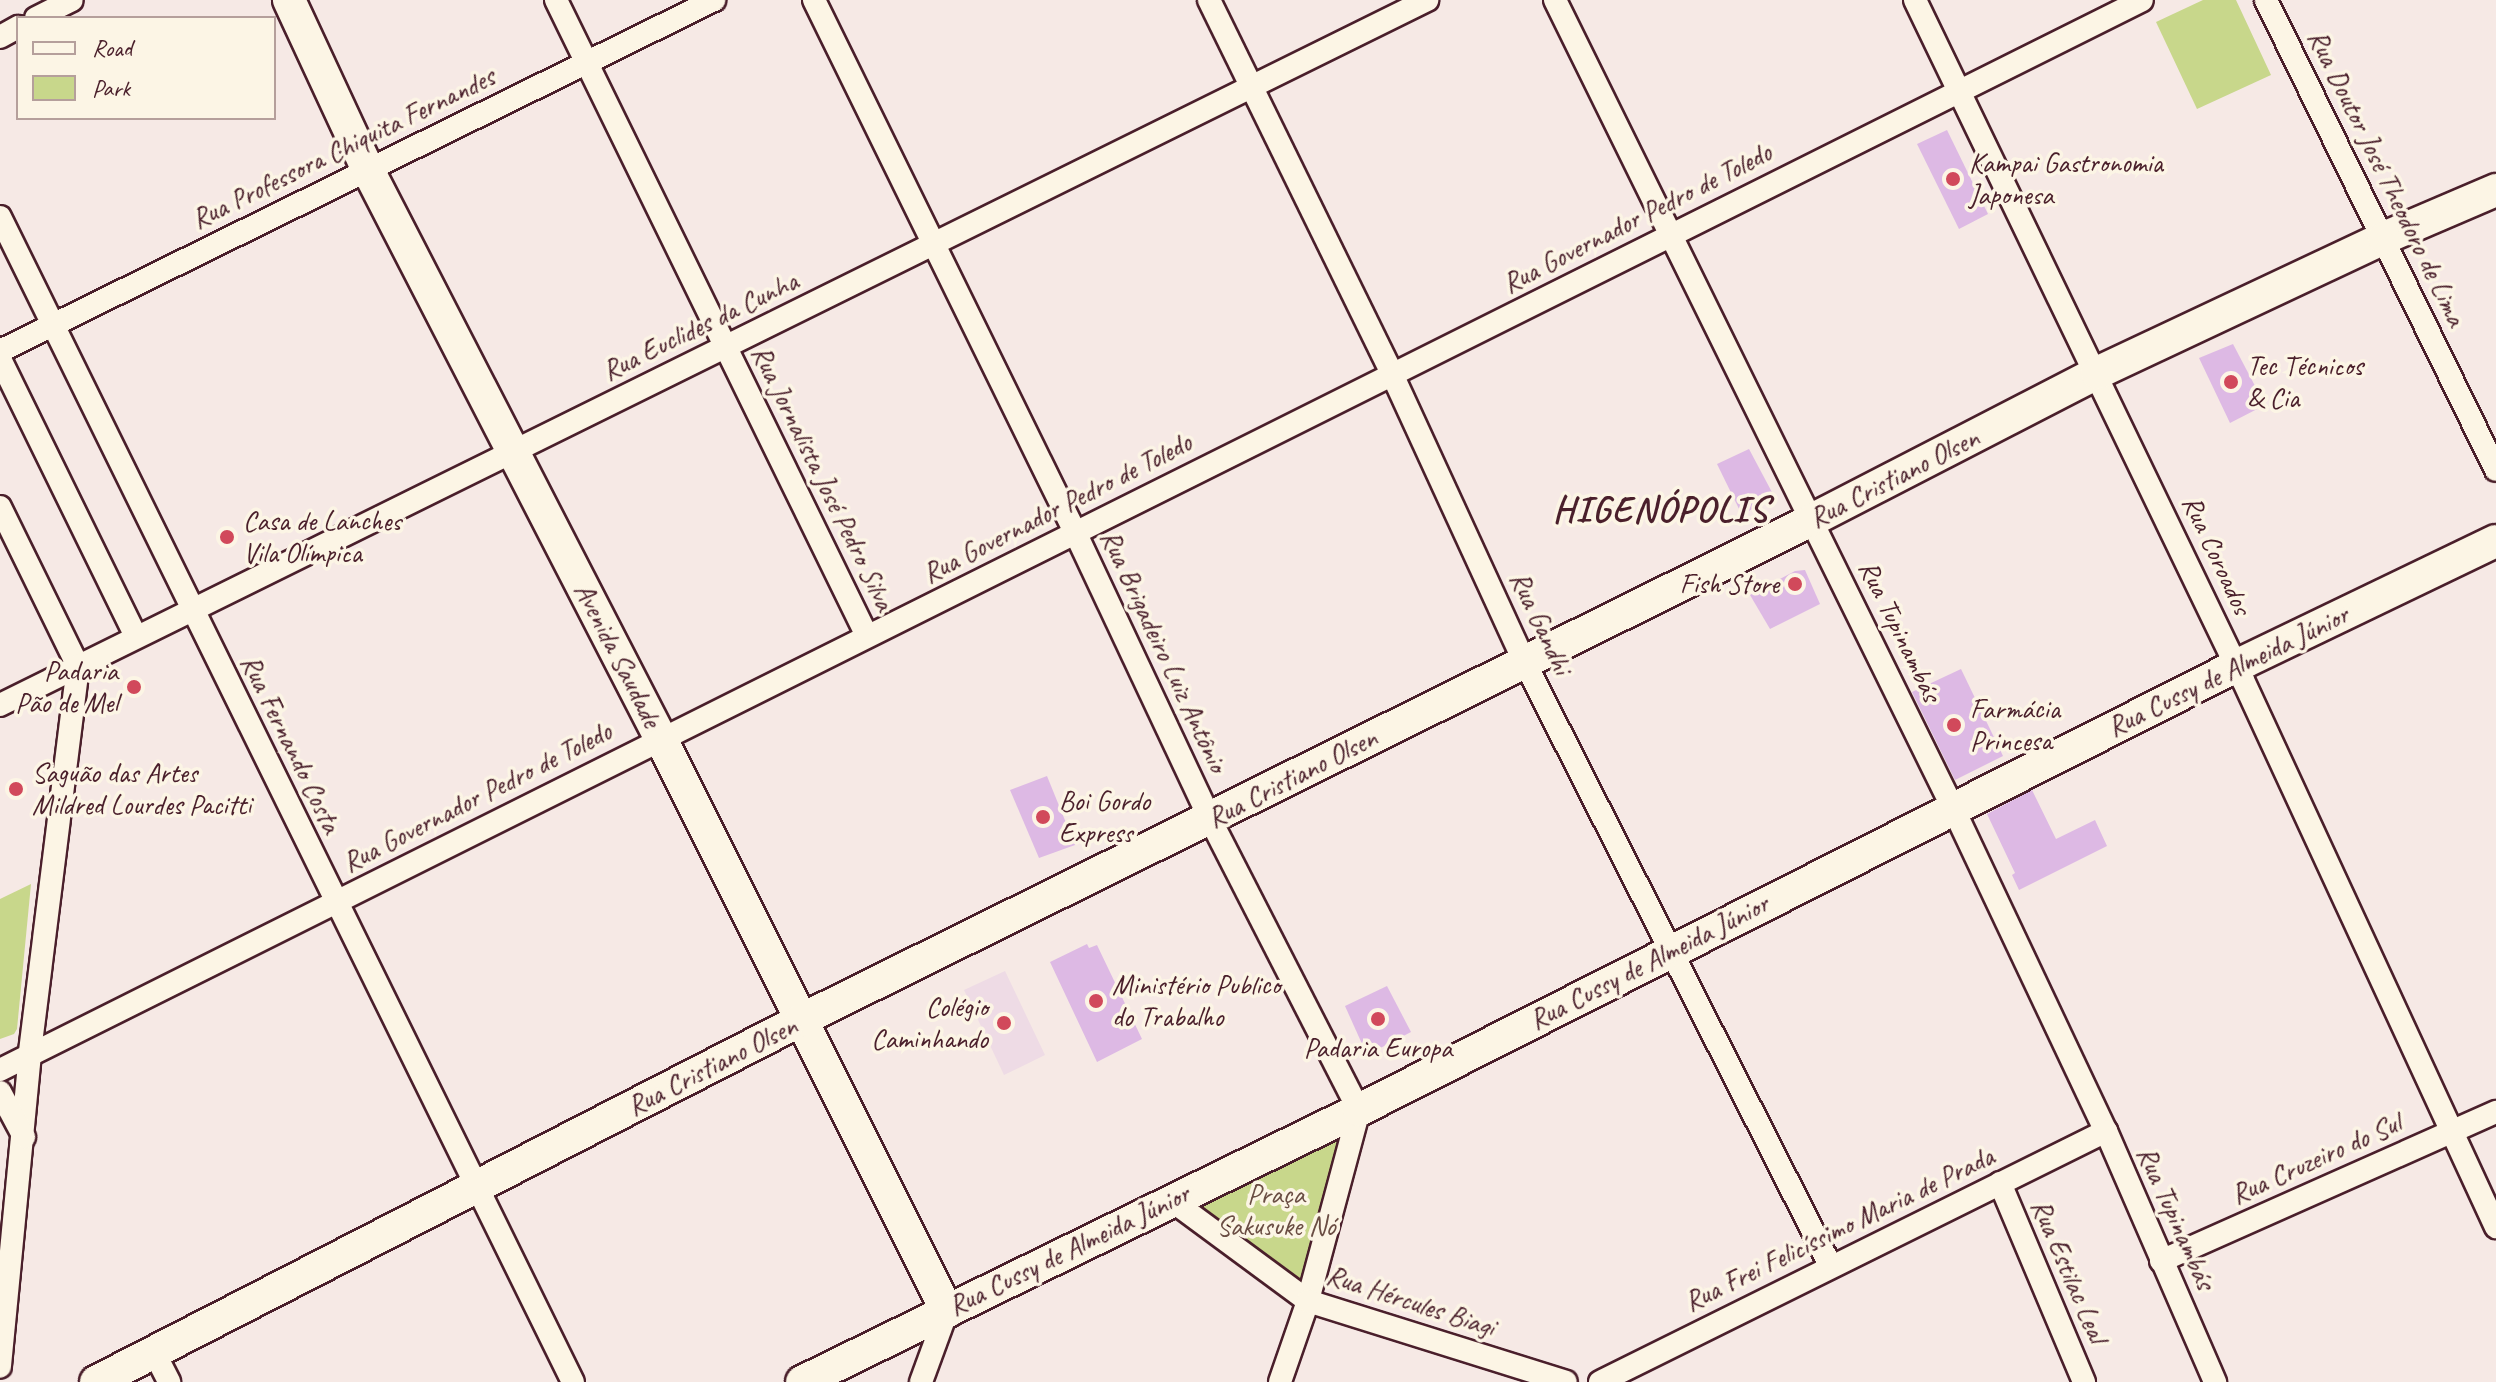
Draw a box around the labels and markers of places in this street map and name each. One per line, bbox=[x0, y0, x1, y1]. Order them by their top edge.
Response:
place label: Kampai Gastronomia Japonesa bbox=[1969, 146, 2164, 212]
marker: Kampai Gastronomia Japonesa bbox=[1944, 170, 1962, 188]
place label: Tec Técnicos & Cia bbox=[2247, 349, 2363, 415]
marker: Tec Técnicos & Cia bbox=[2222, 373, 2240, 391]
place label: Casa de Lanches Vila Olímpica bbox=[243, 504, 401, 570]
marker: Casa de Lanches Vila Olímpica bbox=[218, 528, 236, 546]
place label: Fish Store bbox=[1679, 567, 1779, 601]
marker: Fish Store bbox=[1786, 575, 1804, 593]
place label: Padaria Pão de Mel bbox=[15, 654, 118, 720]
marker: Padaria Pão de Mel bbox=[125, 678, 143, 696]
place label: Farmácia Princesa bbox=[1970, 692, 2060, 758]
marker: Farmácia Princesa bbox=[1945, 716, 1963, 734]
place label: Saguão das Artes Mildred Lourdes Pacitti bbox=[32, 756, 252, 822]
marker: Saguão das Artes Mildred Lourdes Pacitti bbox=[7, 780, 25, 798]
place label: Boi Gordo Express bbox=[1059, 784, 1150, 850]
marker: Boi Gordo Express bbox=[1034, 808, 1052, 826]
place label: Ministério Publico do Trabalho bbox=[1112, 968, 1280, 1034]
place label: Colégio Caminhando bbox=[871, 990, 988, 1056]
marker: Ministério Publico do Trabalho bbox=[1087, 992, 1105, 1010]
marker: Padaria Europa bbox=[1369, 1010, 1387, 1028]
marker: Colégio Caminhando bbox=[995, 1014, 1013, 1032]
place label: Padaria Europa bbox=[1304, 1031, 1452, 1065]

